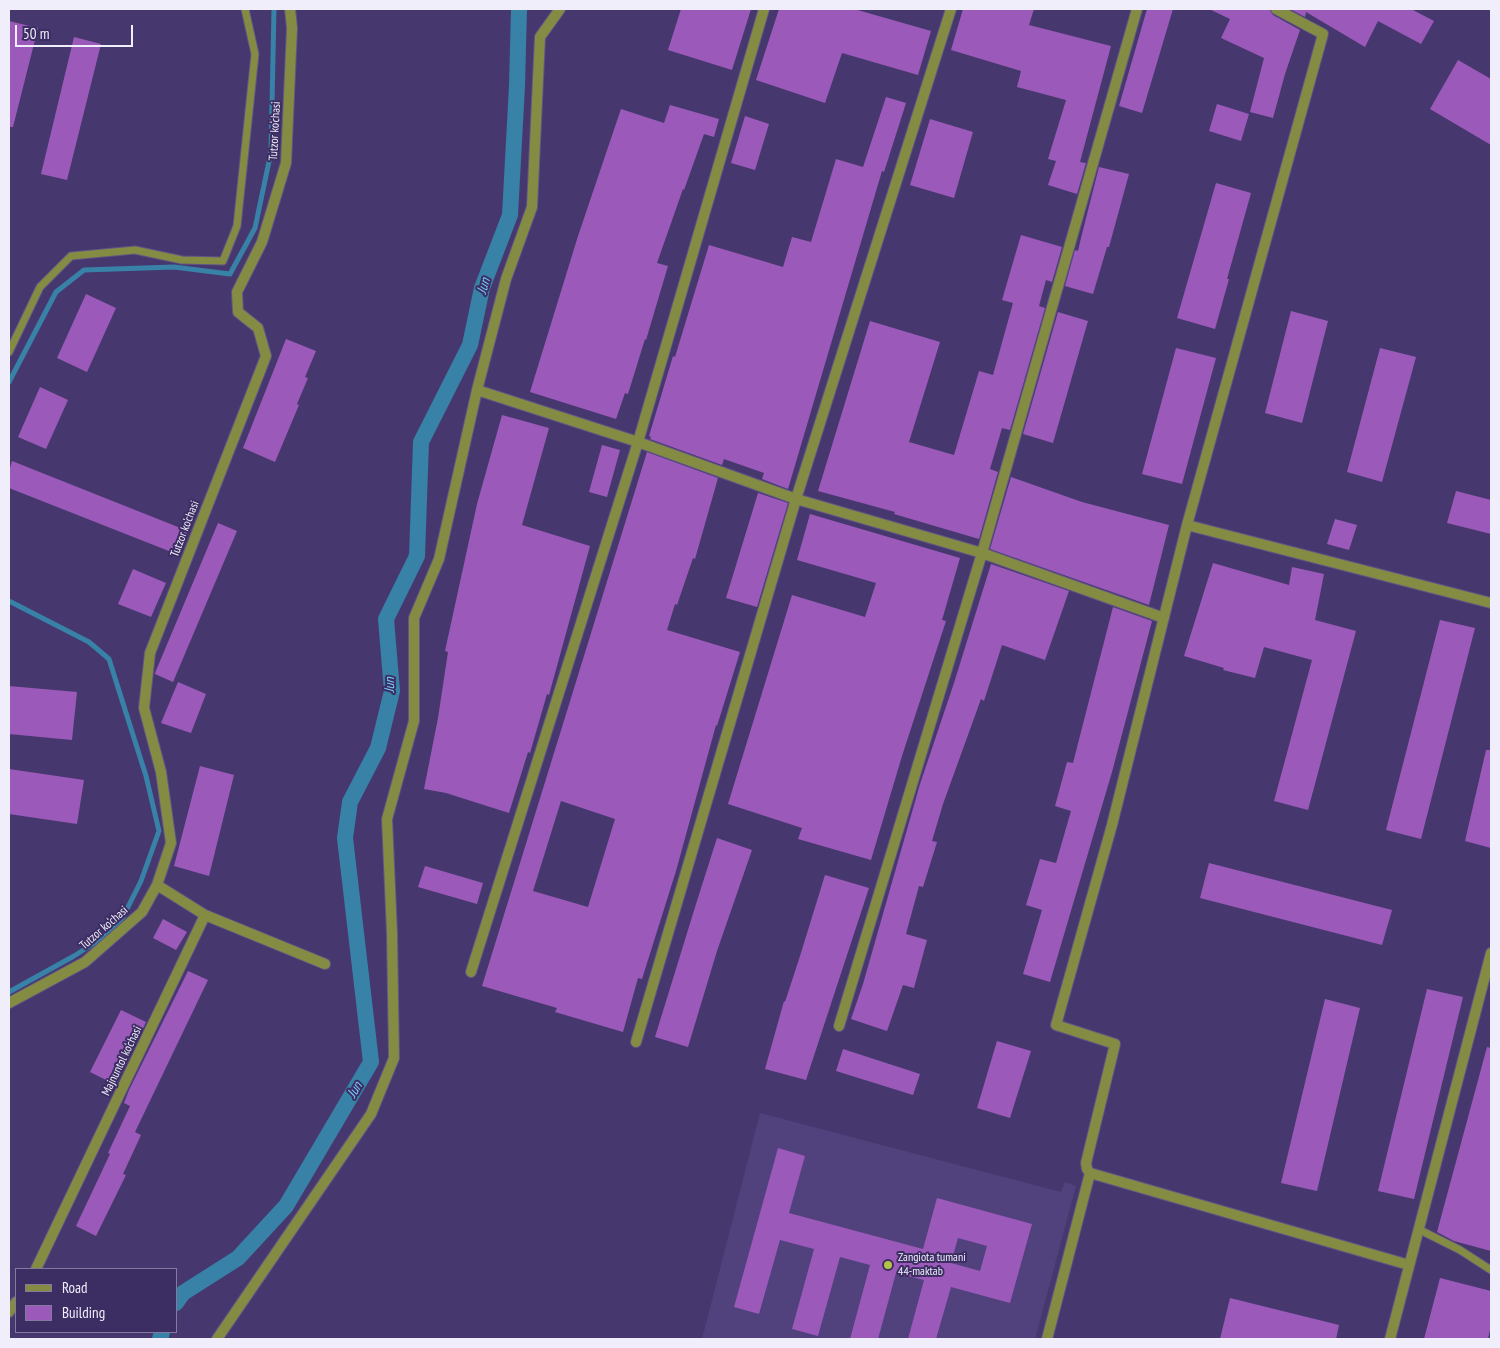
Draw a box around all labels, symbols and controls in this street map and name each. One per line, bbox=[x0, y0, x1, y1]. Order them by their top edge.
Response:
scale bar bbox=[18, 15, 135, 47]
text: 50 m bbox=[23, 24, 49, 43]
street label: Tutzor ko‘chasi bbox=[266, 101, 284, 161]
water label: Jun bbox=[474, 276, 494, 296]
street label: Tutzor ko‘chasi bbox=[168, 499, 202, 559]
water label: Jun bbox=[381, 677, 399, 693]
street label: Tutzor ko‘chasi bbox=[77, 903, 131, 953]
street label: Majnuntol ko‘chasi bbox=[99, 1024, 145, 1098]
water label: Jun bbox=[344, 1079, 366, 1101]
place label: Zangiota tumani 44-maktab bbox=[898, 1251, 966, 1279]
marker: Zangiota tumani 44-maktab bbox=[882, 1259, 894, 1271]
legend bbox=[15, 1268, 178, 1333]
text: Road bbox=[62, 1278, 88, 1297]
text: Building bbox=[62, 1303, 105, 1322]

